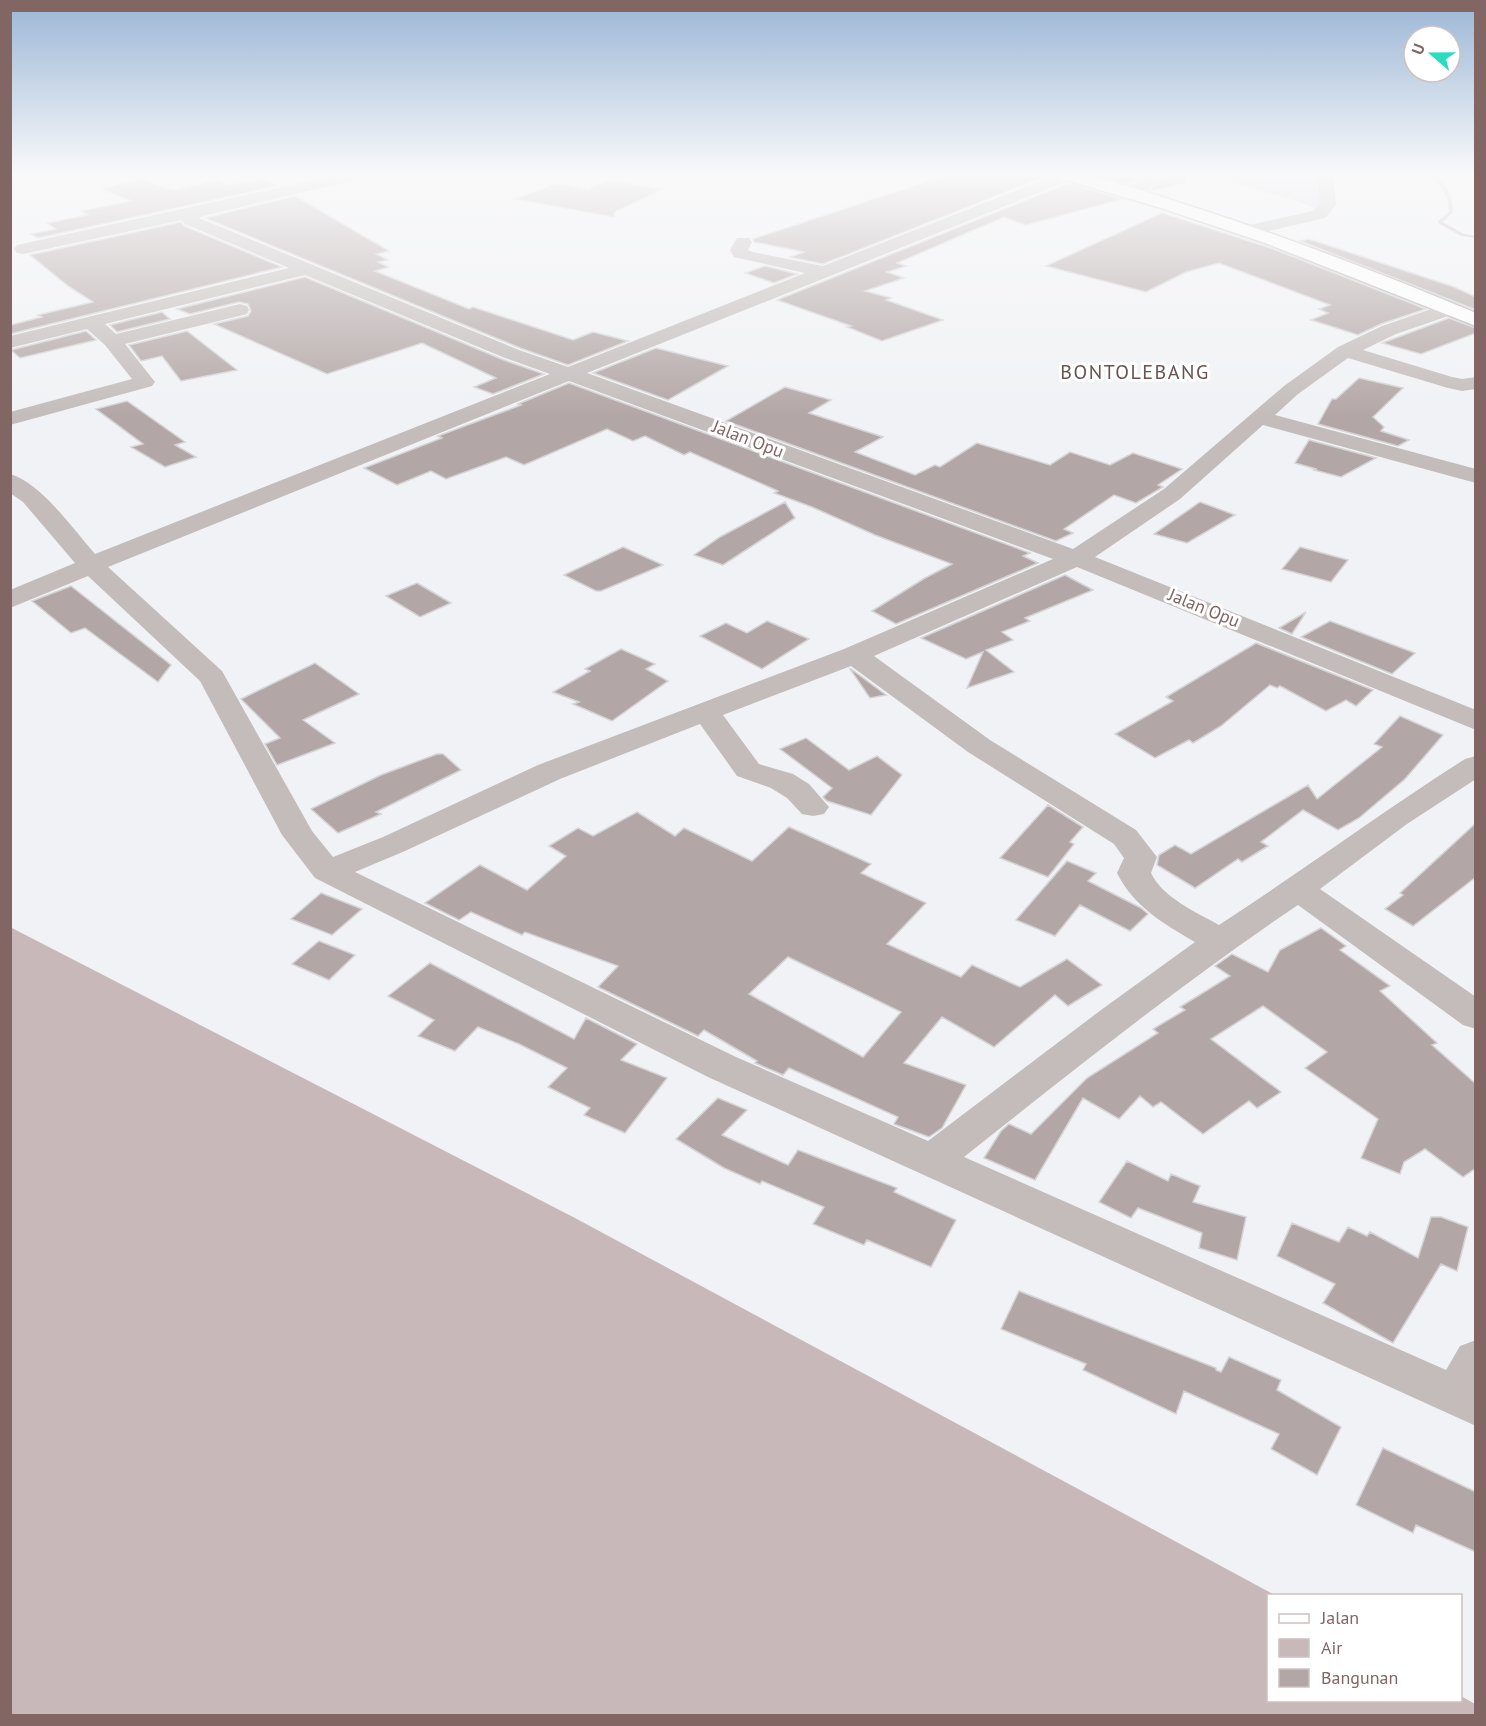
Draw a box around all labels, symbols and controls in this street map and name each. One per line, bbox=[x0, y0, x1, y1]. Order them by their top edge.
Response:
north arrow bbox=[1402, 24, 1462, 84]
text: U bbox=[1407, 41, 1429, 57]
district label: BONTOLEBANG bbox=[1060, 359, 1210, 385]
street label: Jalan Opu bbox=[708, 414, 787, 463]
street label: Jalan Opu bbox=[1164, 582, 1243, 632]
legend bbox=[1267, 1594, 1462, 1702]
text: Jalan bbox=[1320, 1606, 1359, 1629]
text: Air bbox=[1321, 1636, 1342, 1659]
text: Bangunan bbox=[1321, 1666, 1398, 1689]

